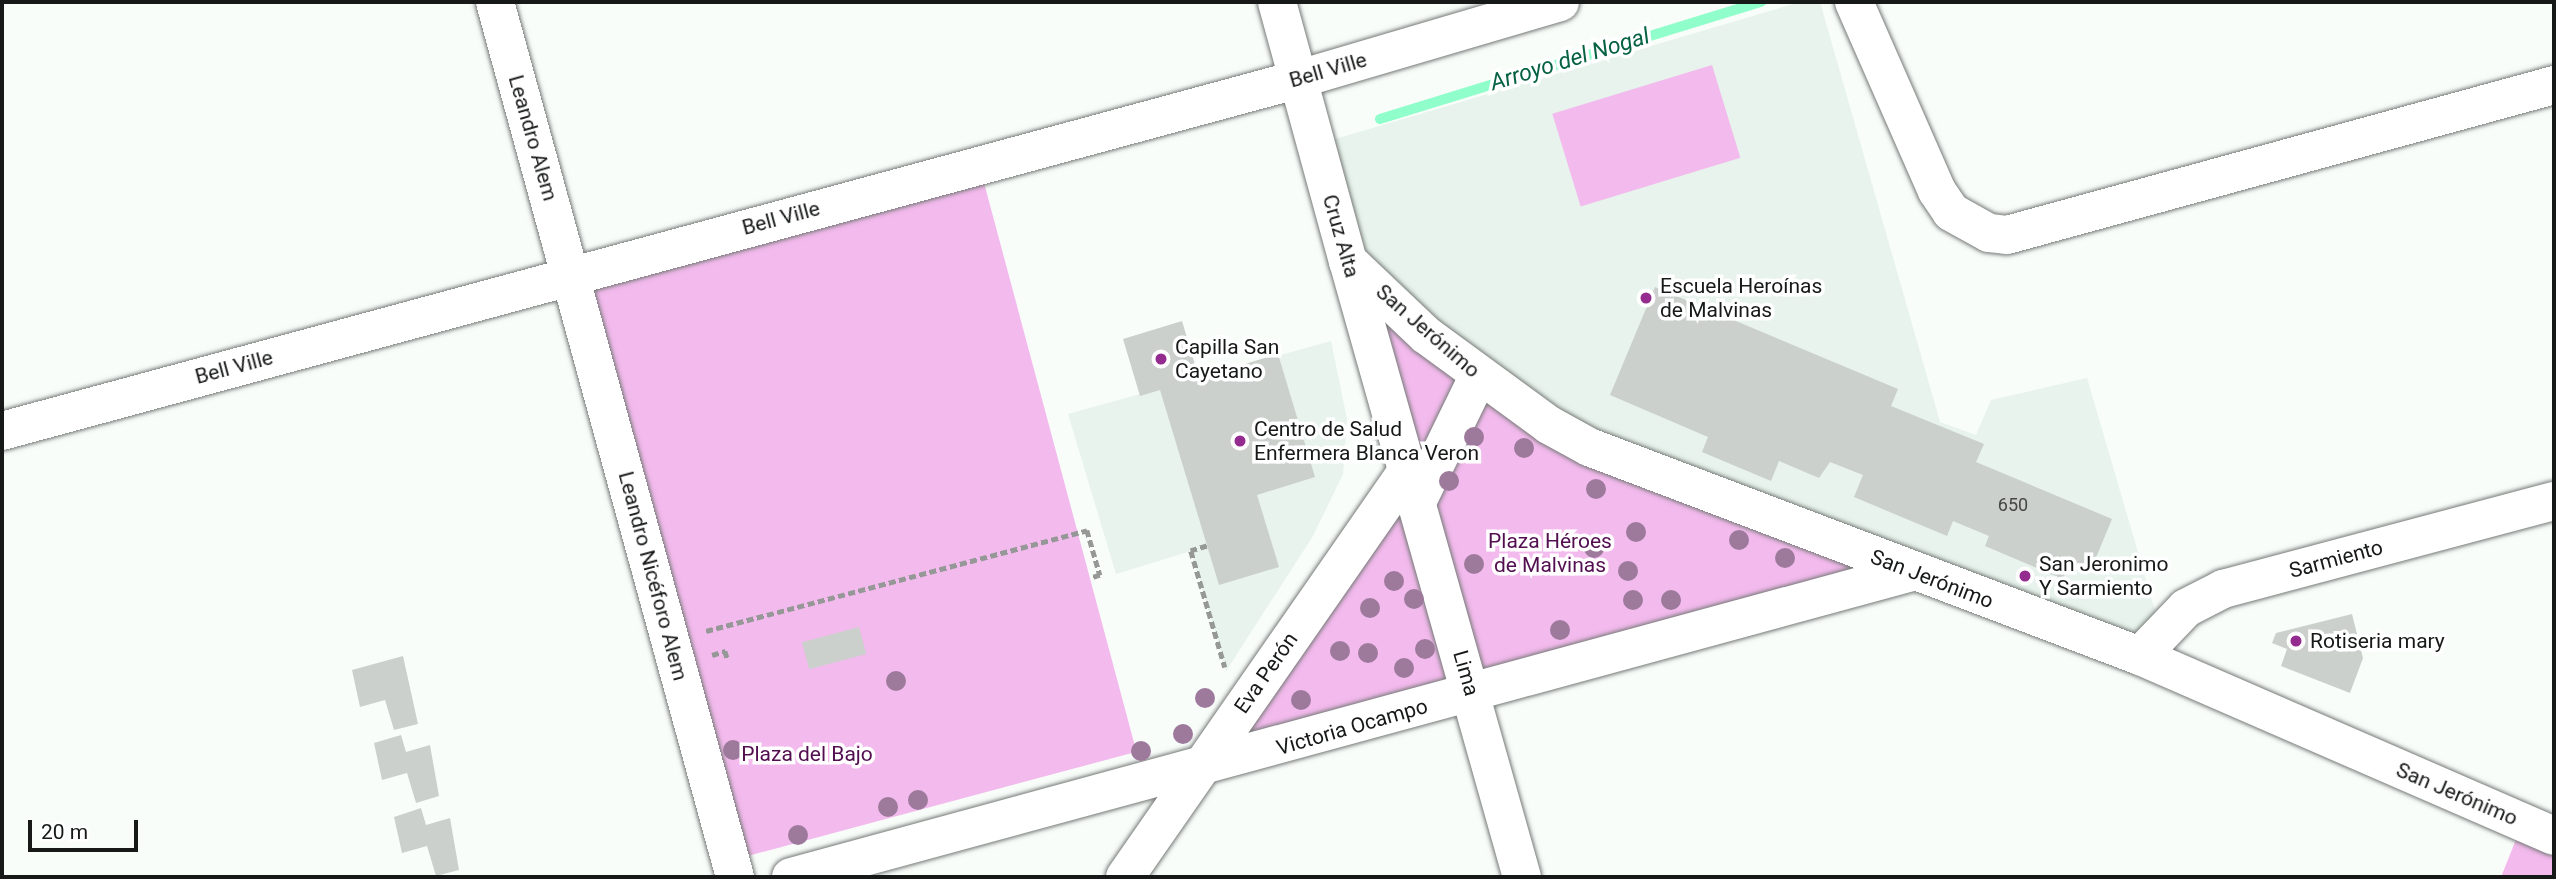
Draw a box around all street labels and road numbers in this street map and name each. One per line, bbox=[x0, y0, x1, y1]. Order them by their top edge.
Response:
street label: Bell Ville bbox=[1286, 47, 1370, 93]
street label: Leandro Alem bbox=[503, 72, 563, 204]
street label: Cruz Alta bbox=[1317, 192, 1365, 280]
street label: Bell Ville bbox=[739, 196, 823, 240]
street label: San Jerónimo bbox=[1371, 279, 1485, 383]
street label: Bell Ville bbox=[192, 345, 276, 389]
street label: Leandro Nicéforo Alem bbox=[613, 469, 693, 683]
street label: Sarmiento bbox=[2286, 534, 2386, 584]
street label: San Jerónimo bbox=[1867, 544, 1997, 614]
street label: Eva Perón bbox=[1229, 628, 1303, 718]
street label: Lima bbox=[1448, 647, 1484, 699]
street label: Victoria Ocampo bbox=[1274, 693, 1430, 761]
street label: San Jerónimo bbox=[2393, 757, 2521, 831]

